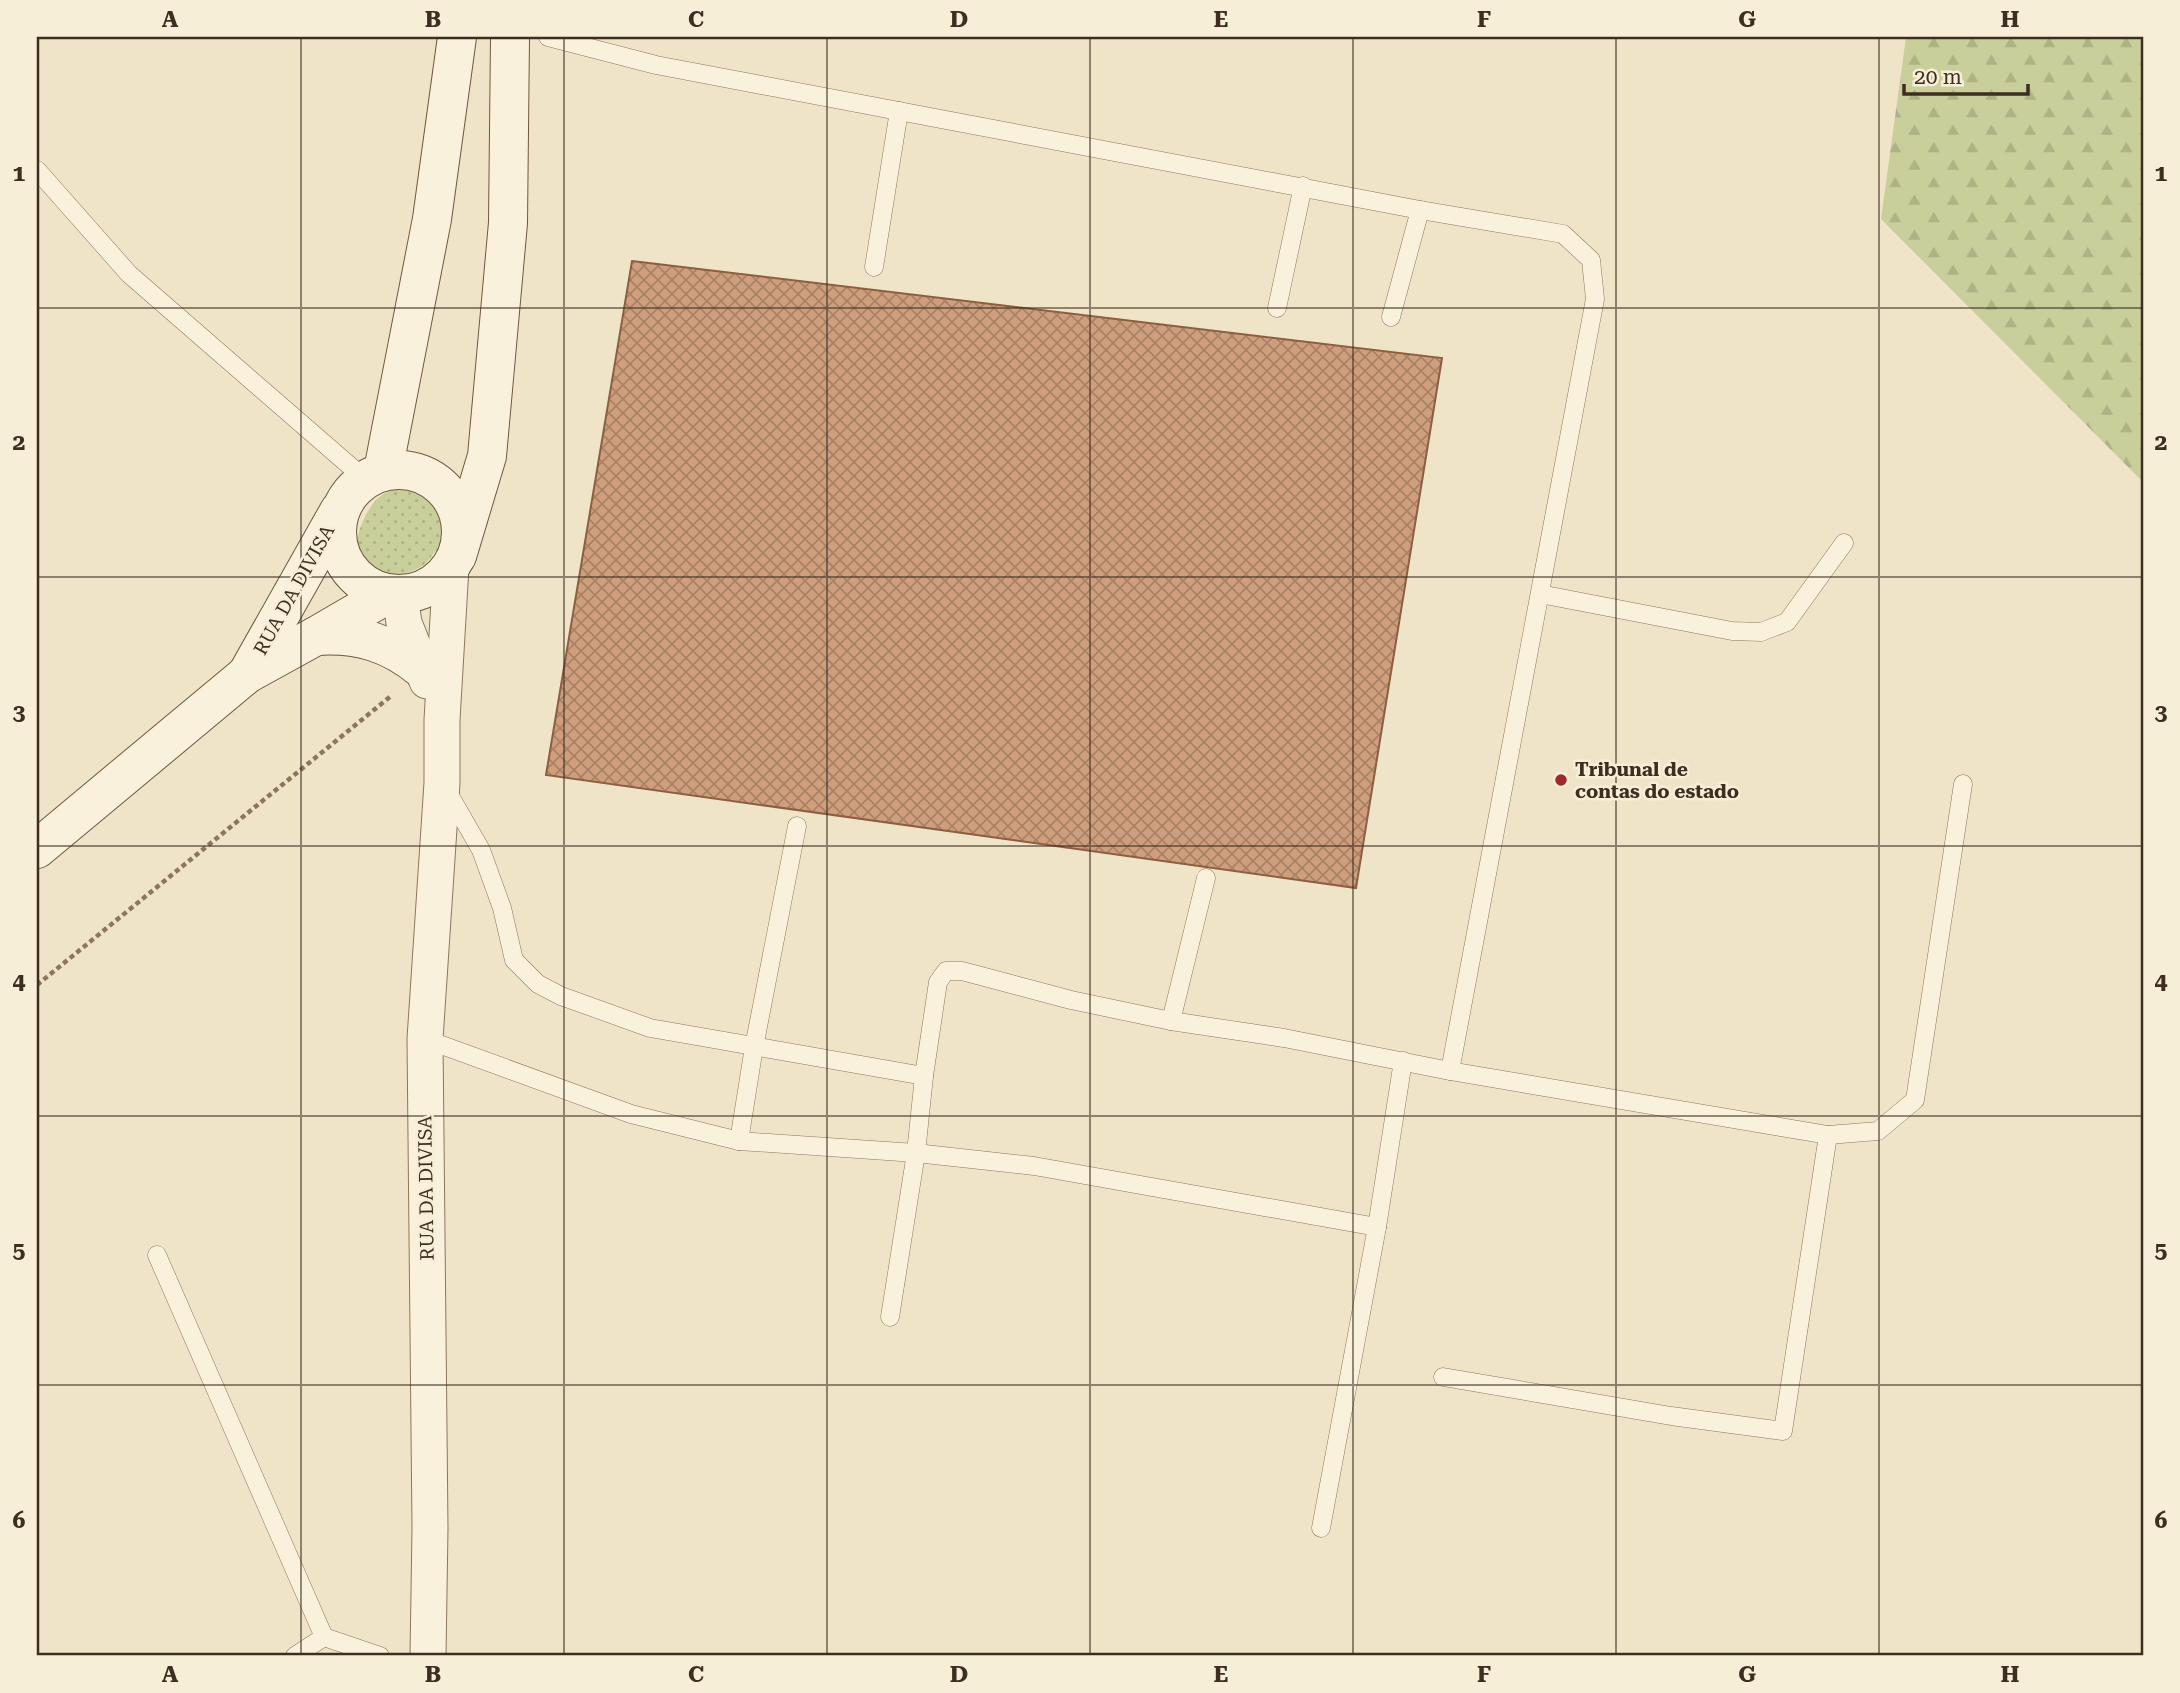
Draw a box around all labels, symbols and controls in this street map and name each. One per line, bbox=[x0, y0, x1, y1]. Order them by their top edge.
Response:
text: A bbox=[162, 6, 179, 33]
text: B bbox=[425, 6, 441, 33]
text: C bbox=[688, 6, 704, 33]
text: D bbox=[950, 6, 968, 33]
text: E bbox=[1214, 6, 1228, 33]
text: F bbox=[1477, 6, 1491, 33]
text: G bbox=[1738, 6, 1756, 33]
text: H bbox=[2001, 6, 2020, 33]
scale bar bbox=[1904, 52, 2028, 96]
text: 20 m bbox=[1914, 65, 1962, 89]
text: 1 bbox=[13, 160, 26, 187]
text: 1 bbox=[2155, 160, 2168, 187]
text: 2 bbox=[13, 429, 25, 456]
text: 2 bbox=[2155, 429, 2167, 456]
street label: RUA DA DIVISA bbox=[249, 520, 340, 659]
text: 3 bbox=[13, 699, 26, 726]
text: 3 bbox=[2155, 699, 2168, 726]
place label: Tribunal de contas do estado bbox=[1575, 758, 1739, 803]
marker: Tribunal de contas do estado bbox=[1553, 772, 1569, 788]
text: 4 bbox=[13, 968, 26, 995]
text: 4 bbox=[2155, 968, 2168, 995]
street label: RUA DA DIVISA bbox=[413, 1115, 439, 1261]
text: 5 bbox=[13, 1237, 26, 1264]
text: 5 bbox=[2155, 1237, 2168, 1264]
text: 6 bbox=[13, 1507, 26, 1534]
text: 6 bbox=[2155, 1507, 2168, 1534]
text: A bbox=[162, 1661, 179, 1688]
text: B bbox=[425, 1661, 441, 1688]
text: C bbox=[688, 1661, 704, 1688]
text: D bbox=[950, 1661, 968, 1688]
text: E bbox=[1214, 1661, 1228, 1688]
text: F bbox=[1477, 1661, 1491, 1688]
text: G bbox=[1738, 1661, 1756, 1688]
text: H bbox=[2001, 1661, 2020, 1688]

